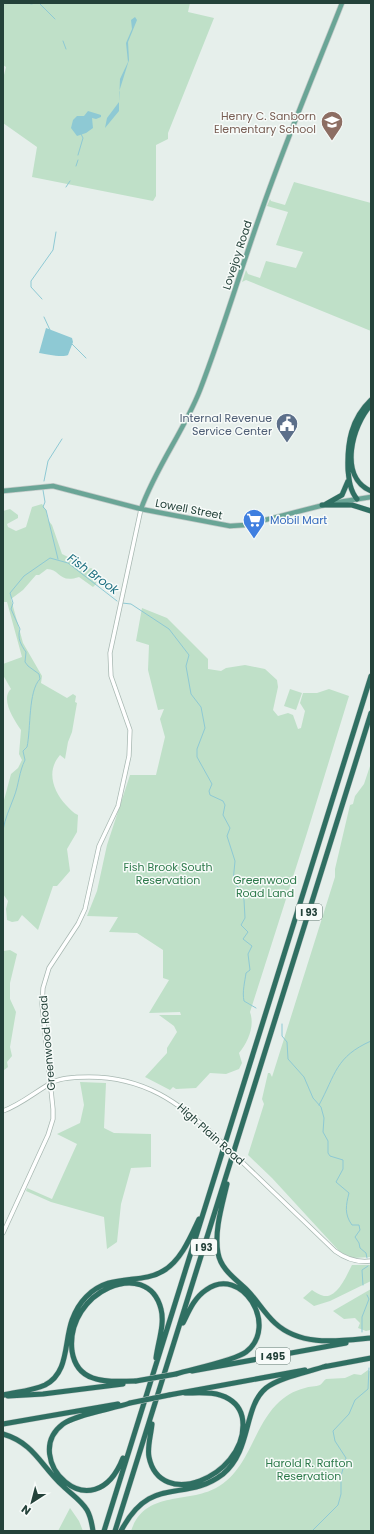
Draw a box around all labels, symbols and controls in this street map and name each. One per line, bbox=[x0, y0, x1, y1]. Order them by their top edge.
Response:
place label: Henry C. Sanborn Elementary School bbox=[214, 108, 316, 137]
school or university icon: Henry C. Sanborn Elementary School bbox=[319, 109, 345, 142]
street label: Lovejoy Road bbox=[218, 218, 256, 292]
place label: Internal Revenue Service Center bbox=[180, 410, 272, 439]
public building icon: Internal Revenue Service Center bbox=[274, 411, 300, 444]
street label: Lowell Street bbox=[154, 495, 224, 523]
supermarket icon: Mobil Mart bbox=[241, 507, 267, 540]
place label: Mobil Mart bbox=[270, 512, 327, 528]
water label: Fish Brook bbox=[64, 549, 123, 599]
park label: Fish Brook South Reservation bbox=[123, 859, 213, 888]
park label: Greenwood Road Land bbox=[233, 872, 297, 901]
road number: I 93 bbox=[296, 904, 322, 920]
street label: Greenwood Road bbox=[35, 995, 59, 1091]
street label: High Plain Road bbox=[174, 1099, 248, 1169]
road number: I 93 bbox=[191, 1239, 217, 1255]
road number: I 495 bbox=[256, 1348, 290, 1364]
park label: Harold R. Rafton Reservation bbox=[265, 1455, 353, 1484]
north arrow bbox=[12, 1482, 52, 1522]
text: N bbox=[18, 1501, 34, 1519]

